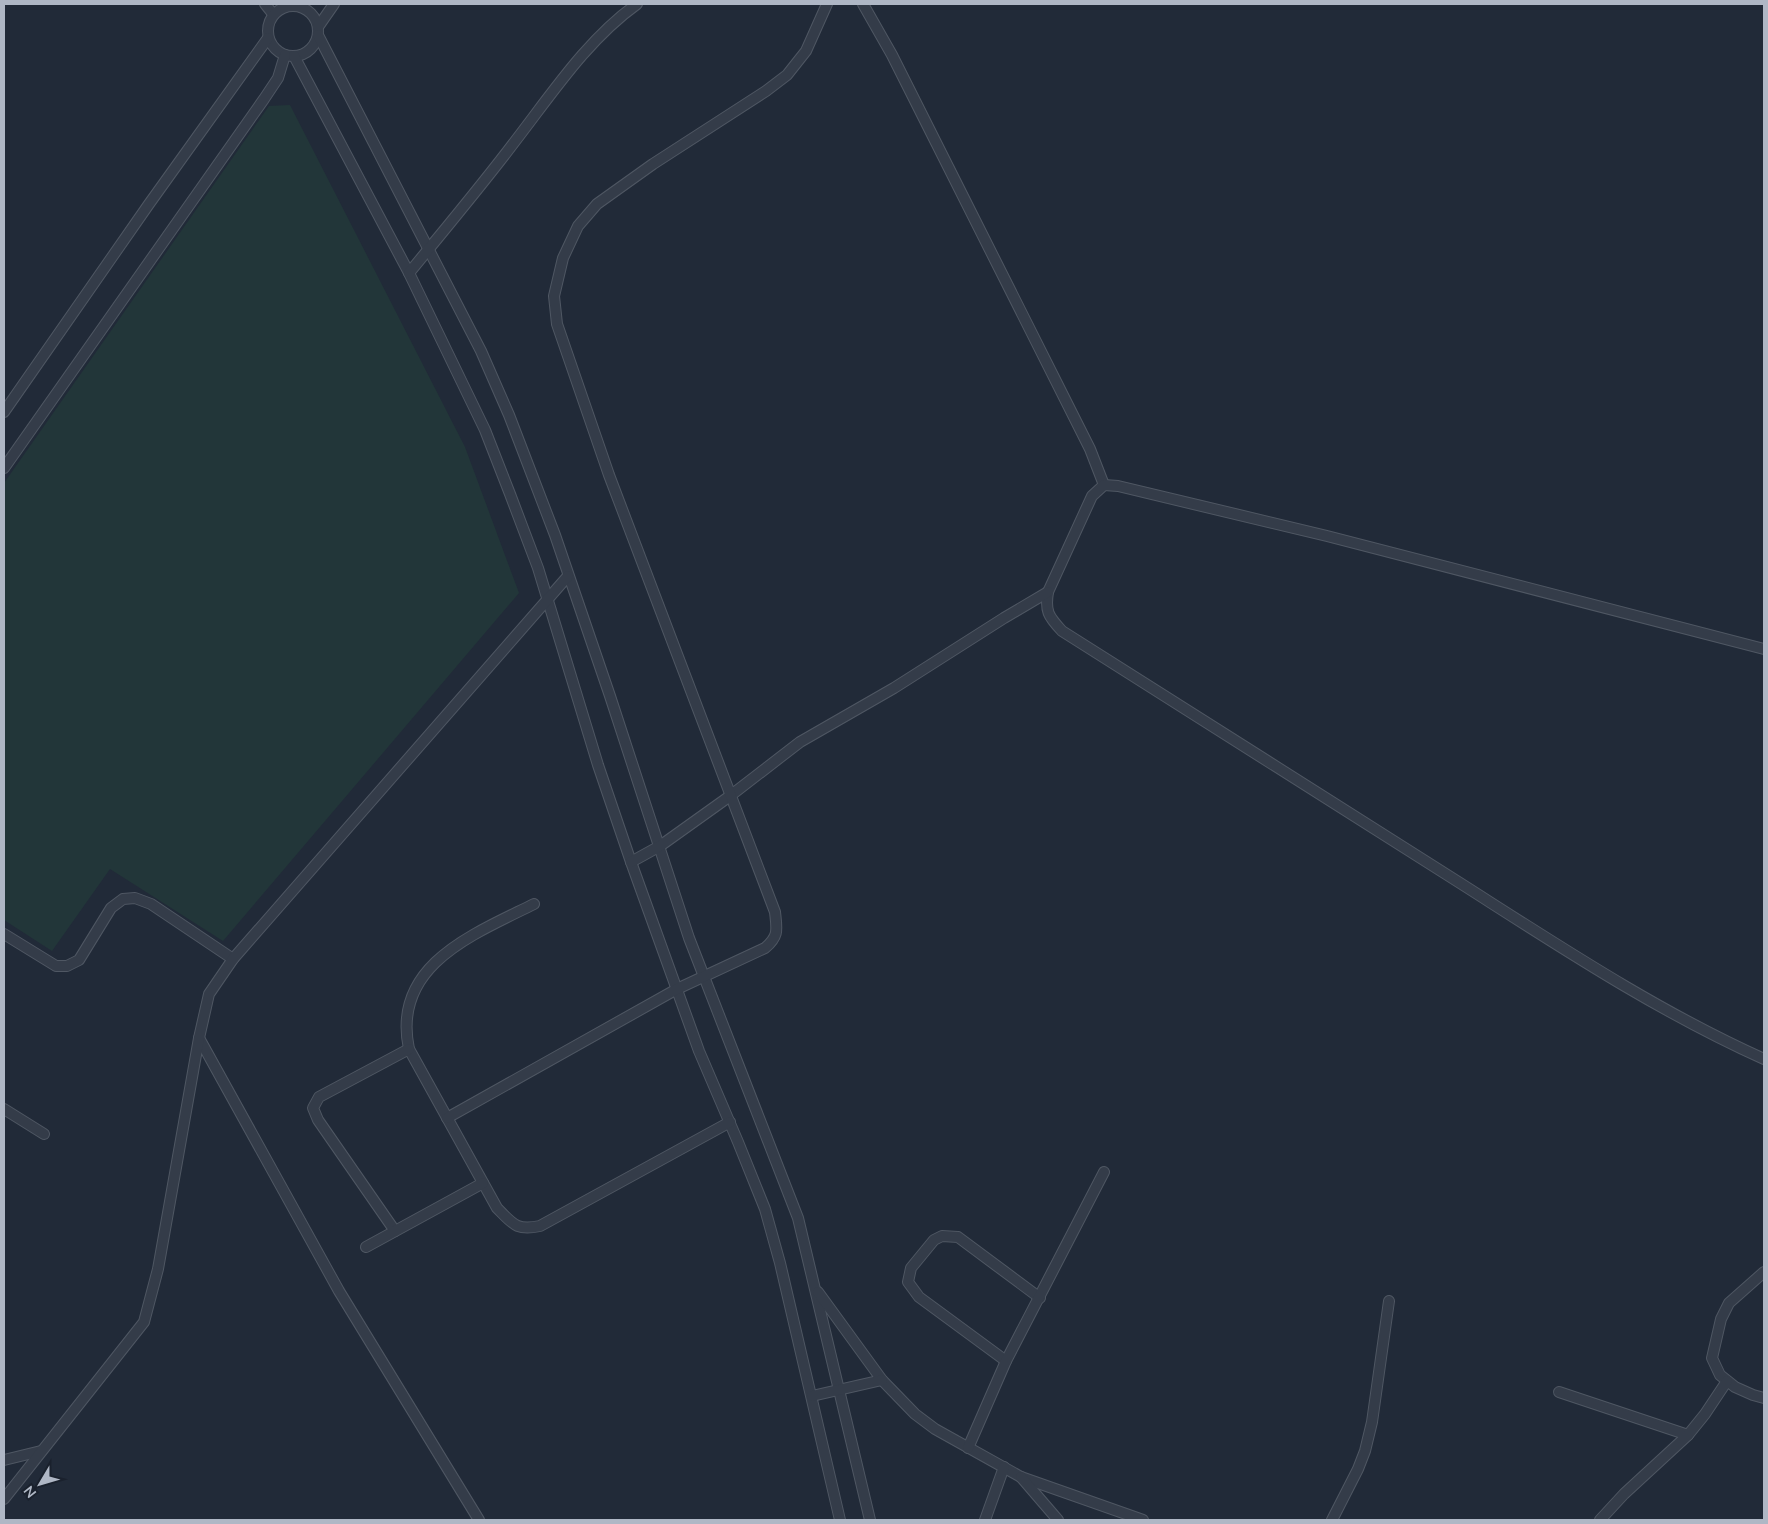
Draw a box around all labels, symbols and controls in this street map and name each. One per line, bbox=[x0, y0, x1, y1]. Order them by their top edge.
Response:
north arrow bbox=[15, 1459, 65, 1509]
text: N bbox=[19, 1482, 41, 1502]

